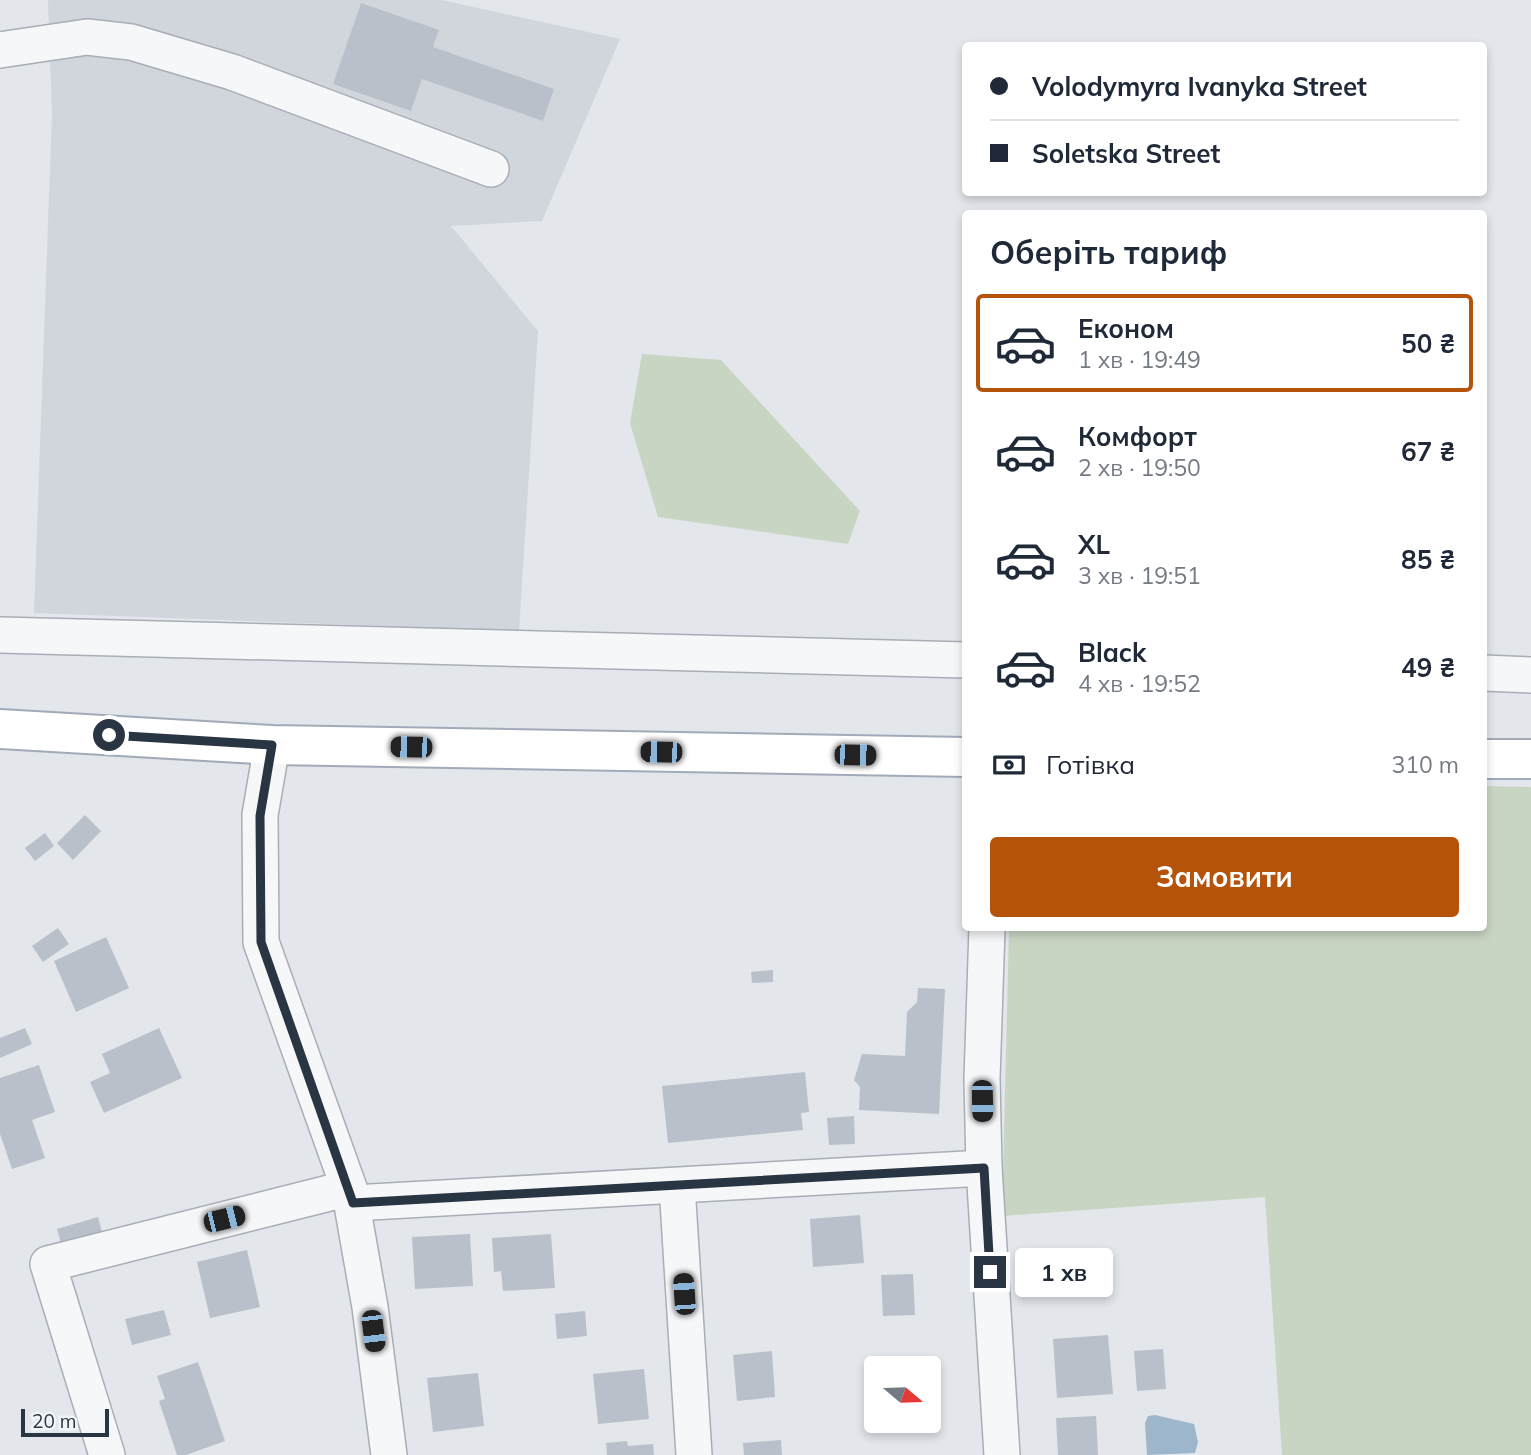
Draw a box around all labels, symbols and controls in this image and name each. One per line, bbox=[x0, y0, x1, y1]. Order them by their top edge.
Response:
text: Volodymyra Ivanyka Street bbox=[1032, 70, 1367, 103]
text: Soletska Street bbox=[1032, 137, 1220, 170]
text: Оберіть тариф bbox=[990, 232, 1227, 272]
icon: car bbox=[994, 312, 1057, 375]
text: Економ bbox=[1078, 312, 1174, 345]
text: 50 ₴ bbox=[1401, 327, 1455, 360]
text: 1 хв · 19:49 bbox=[1078, 345, 1201, 374]
icon: car bbox=[994, 420, 1057, 483]
text: Комфорт bbox=[1078, 420, 1197, 453]
text: 67 ₴ bbox=[1401, 435, 1455, 468]
text: 2 хв · 19:50 bbox=[1078, 453, 1201, 482]
icon: car bbox=[994, 528, 1057, 591]
text: XL bbox=[1078, 528, 1110, 561]
text: 85 ₴ bbox=[1401, 543, 1455, 576]
text: 3 хв · 19:51 bbox=[1078, 561, 1201, 590]
icon: car bbox=[994, 636, 1057, 699]
text: Black bbox=[1078, 636, 1146, 669]
text: 49 ₴ bbox=[1401, 651, 1455, 684]
text: 4 хв · 19:52 bbox=[1078, 669, 1201, 698]
route start bbox=[93, 719, 125, 751]
car bbox=[390, 736, 433, 758]
car bbox=[640, 741, 683, 763]
car bbox=[834, 744, 877, 766]
icon: cash bbox=[990, 746, 1028, 784]
text: Готівка bbox=[1046, 748, 1135, 781]
text: 310 m bbox=[1391, 750, 1459, 779]
button: Замовити bbox=[990, 837, 1459, 917]
car bbox=[972, 1080, 993, 1122]
car bbox=[202, 1204, 247, 1234]
callout: 1 хв bbox=[1014, 1248, 1112, 1296]
route end bbox=[974, 1256, 1006, 1288]
text: 1 хв bbox=[1041, 1258, 1087, 1287]
car bbox=[673, 1272, 696, 1316]
car bbox=[361, 1309, 386, 1353]
north arrow bbox=[864, 1356, 942, 1433]
map controls bbox=[864, 1356, 941, 1433]
scale bar bbox=[21, 1406, 108, 1438]
text: 20 m bbox=[32, 1409, 76, 1433]

